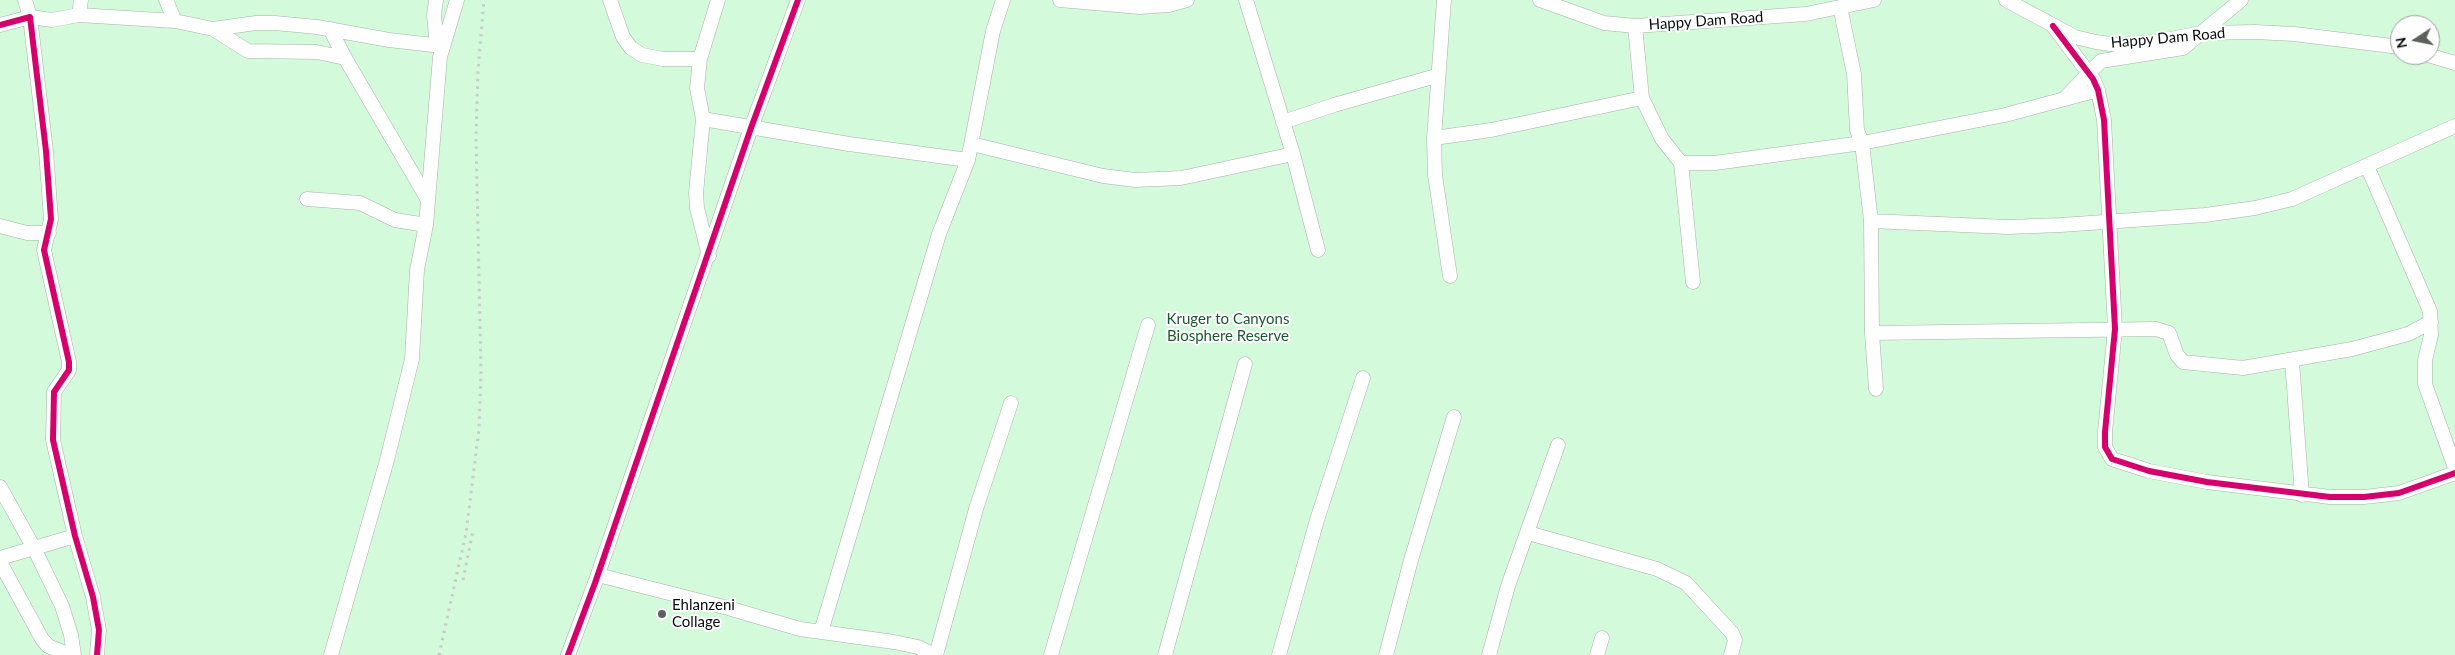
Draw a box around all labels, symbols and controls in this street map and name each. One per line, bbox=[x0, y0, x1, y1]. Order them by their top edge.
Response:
street label: Happy Dam Road bbox=[1648, 8, 1764, 34]
north arrow bbox=[2390, 15, 2440, 65]
street label: Happy Dam Road bbox=[2110, 24, 2226, 52]
text: N bbox=[2391, 36, 2410, 50]
park label: Kruger to Canyons Biosphere Reserve bbox=[1167, 310, 1289, 345]
place label: Ehlanzeni Collage bbox=[672, 596, 735, 631]
marker: Ehlanzeni Collage bbox=[656, 608, 668, 620]

